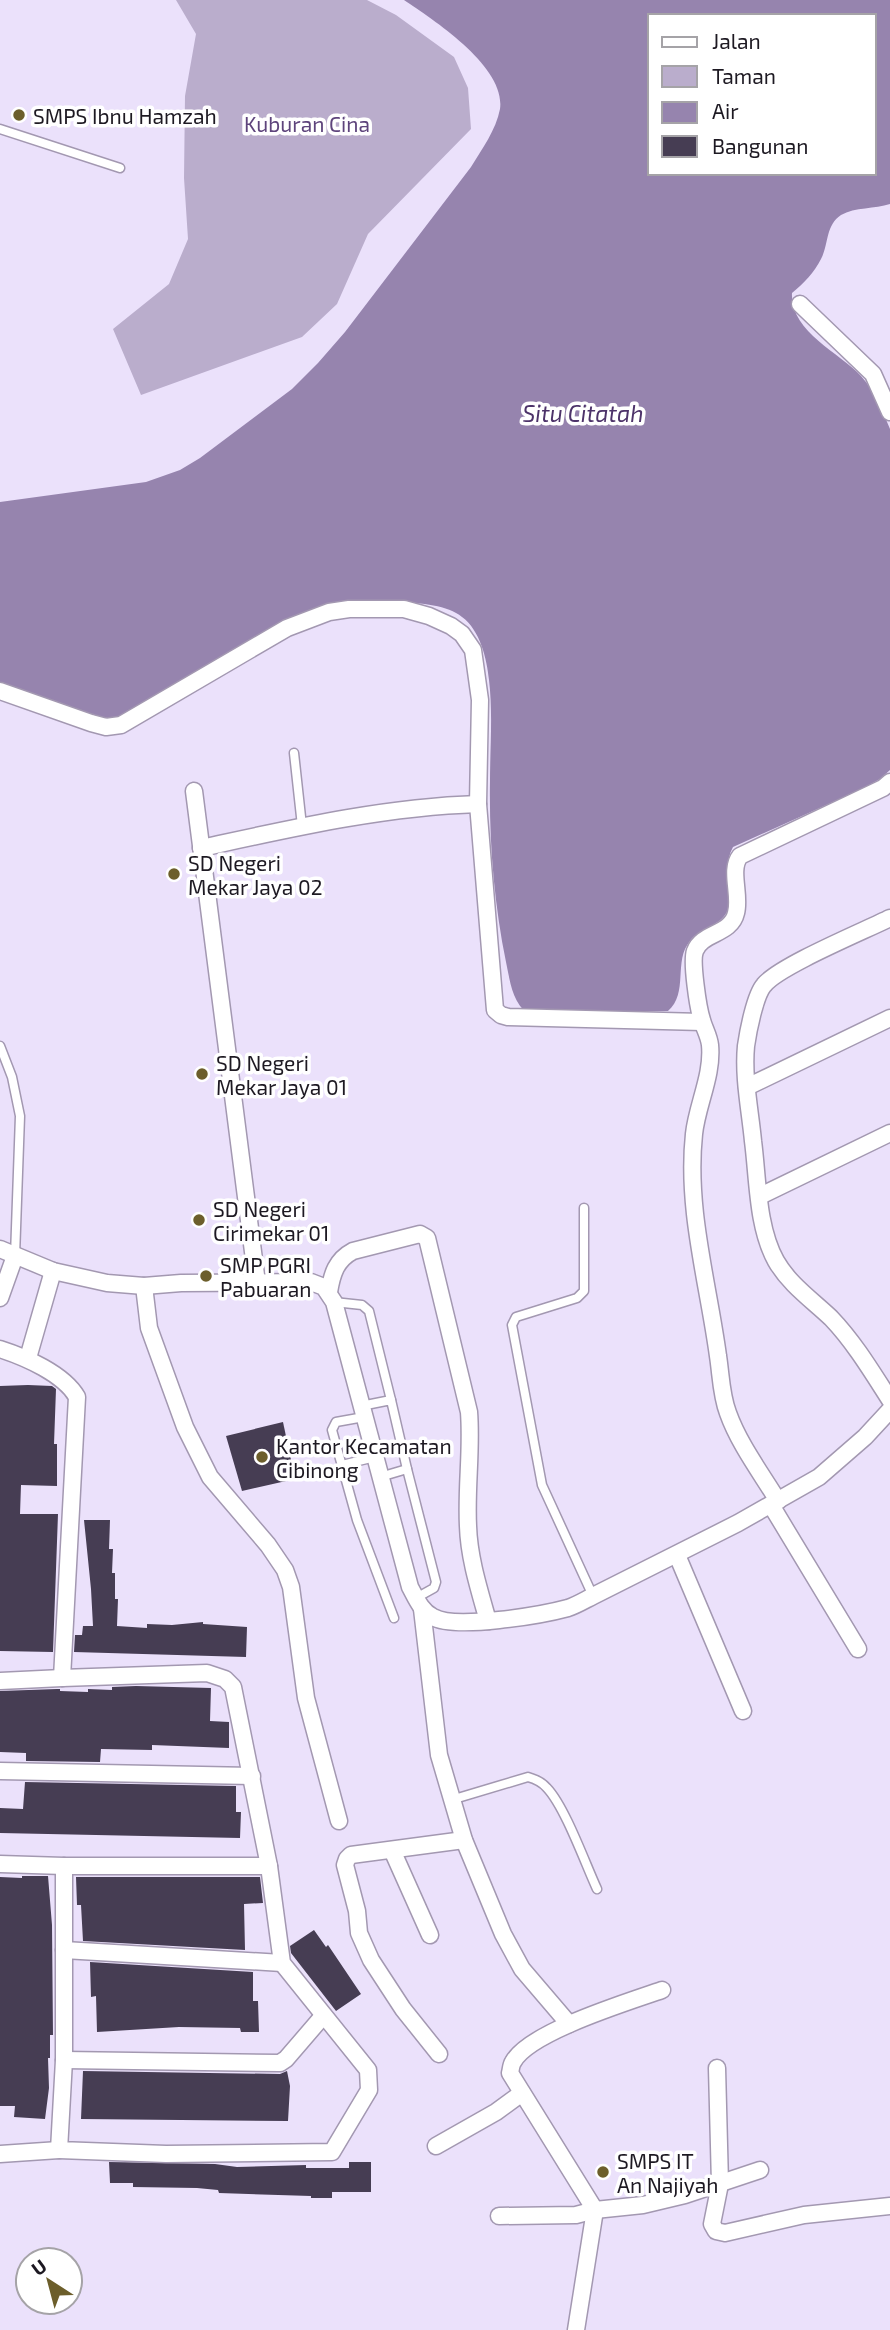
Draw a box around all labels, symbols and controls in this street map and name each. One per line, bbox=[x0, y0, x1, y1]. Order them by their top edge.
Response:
legend bbox=[648, 14, 876, 175]
text: Jalan bbox=[712, 28, 761, 53]
text: Taman bbox=[712, 63, 776, 88]
text: Air bbox=[712, 98, 739, 123]
place label: SMPS Ibnu Hamzah bbox=[33, 103, 217, 128]
marker: SMPS Ibnu Hamzah bbox=[11, 107, 27, 123]
park label: Kuburan Cina bbox=[244, 111, 370, 136]
text: Bangunan bbox=[712, 133, 808, 158]
water label: Situ Citatah bbox=[522, 399, 644, 427]
place label: SD Negeri Mekar Jaya 02 bbox=[188, 850, 323, 899]
marker: SD Negeri Mekar Jaya 02 bbox=[166, 866, 182, 882]
place label: SD Negeri Mekar Jaya 01 bbox=[216, 1050, 347, 1099]
marker: SD Negeri Mekar Jaya 01 bbox=[194, 1066, 210, 1082]
place label: SD Negeri Cirimekar 01 bbox=[213, 1196, 329, 1245]
marker: SD Negeri Cirimekar 01 bbox=[191, 1212, 207, 1228]
place label: SMP PGRI Pabuaran bbox=[220, 1252, 311, 1301]
marker: SMP PGRI Pabuaran bbox=[198, 1268, 214, 1284]
place label: Kantor Kecamatan Cibinong bbox=[276, 1433, 452, 1482]
marker: Kantor Kecamatan Cibinong bbox=[254, 1449, 270, 1465]
place label: SMPS IT An Najiyah bbox=[617, 2148, 718, 2198]
marker: SMPS IT An Najiyah bbox=[595, 2164, 611, 2180]
north arrow bbox=[14, 2246, 84, 2316]
text: U bbox=[27, 2254, 51, 2280]

